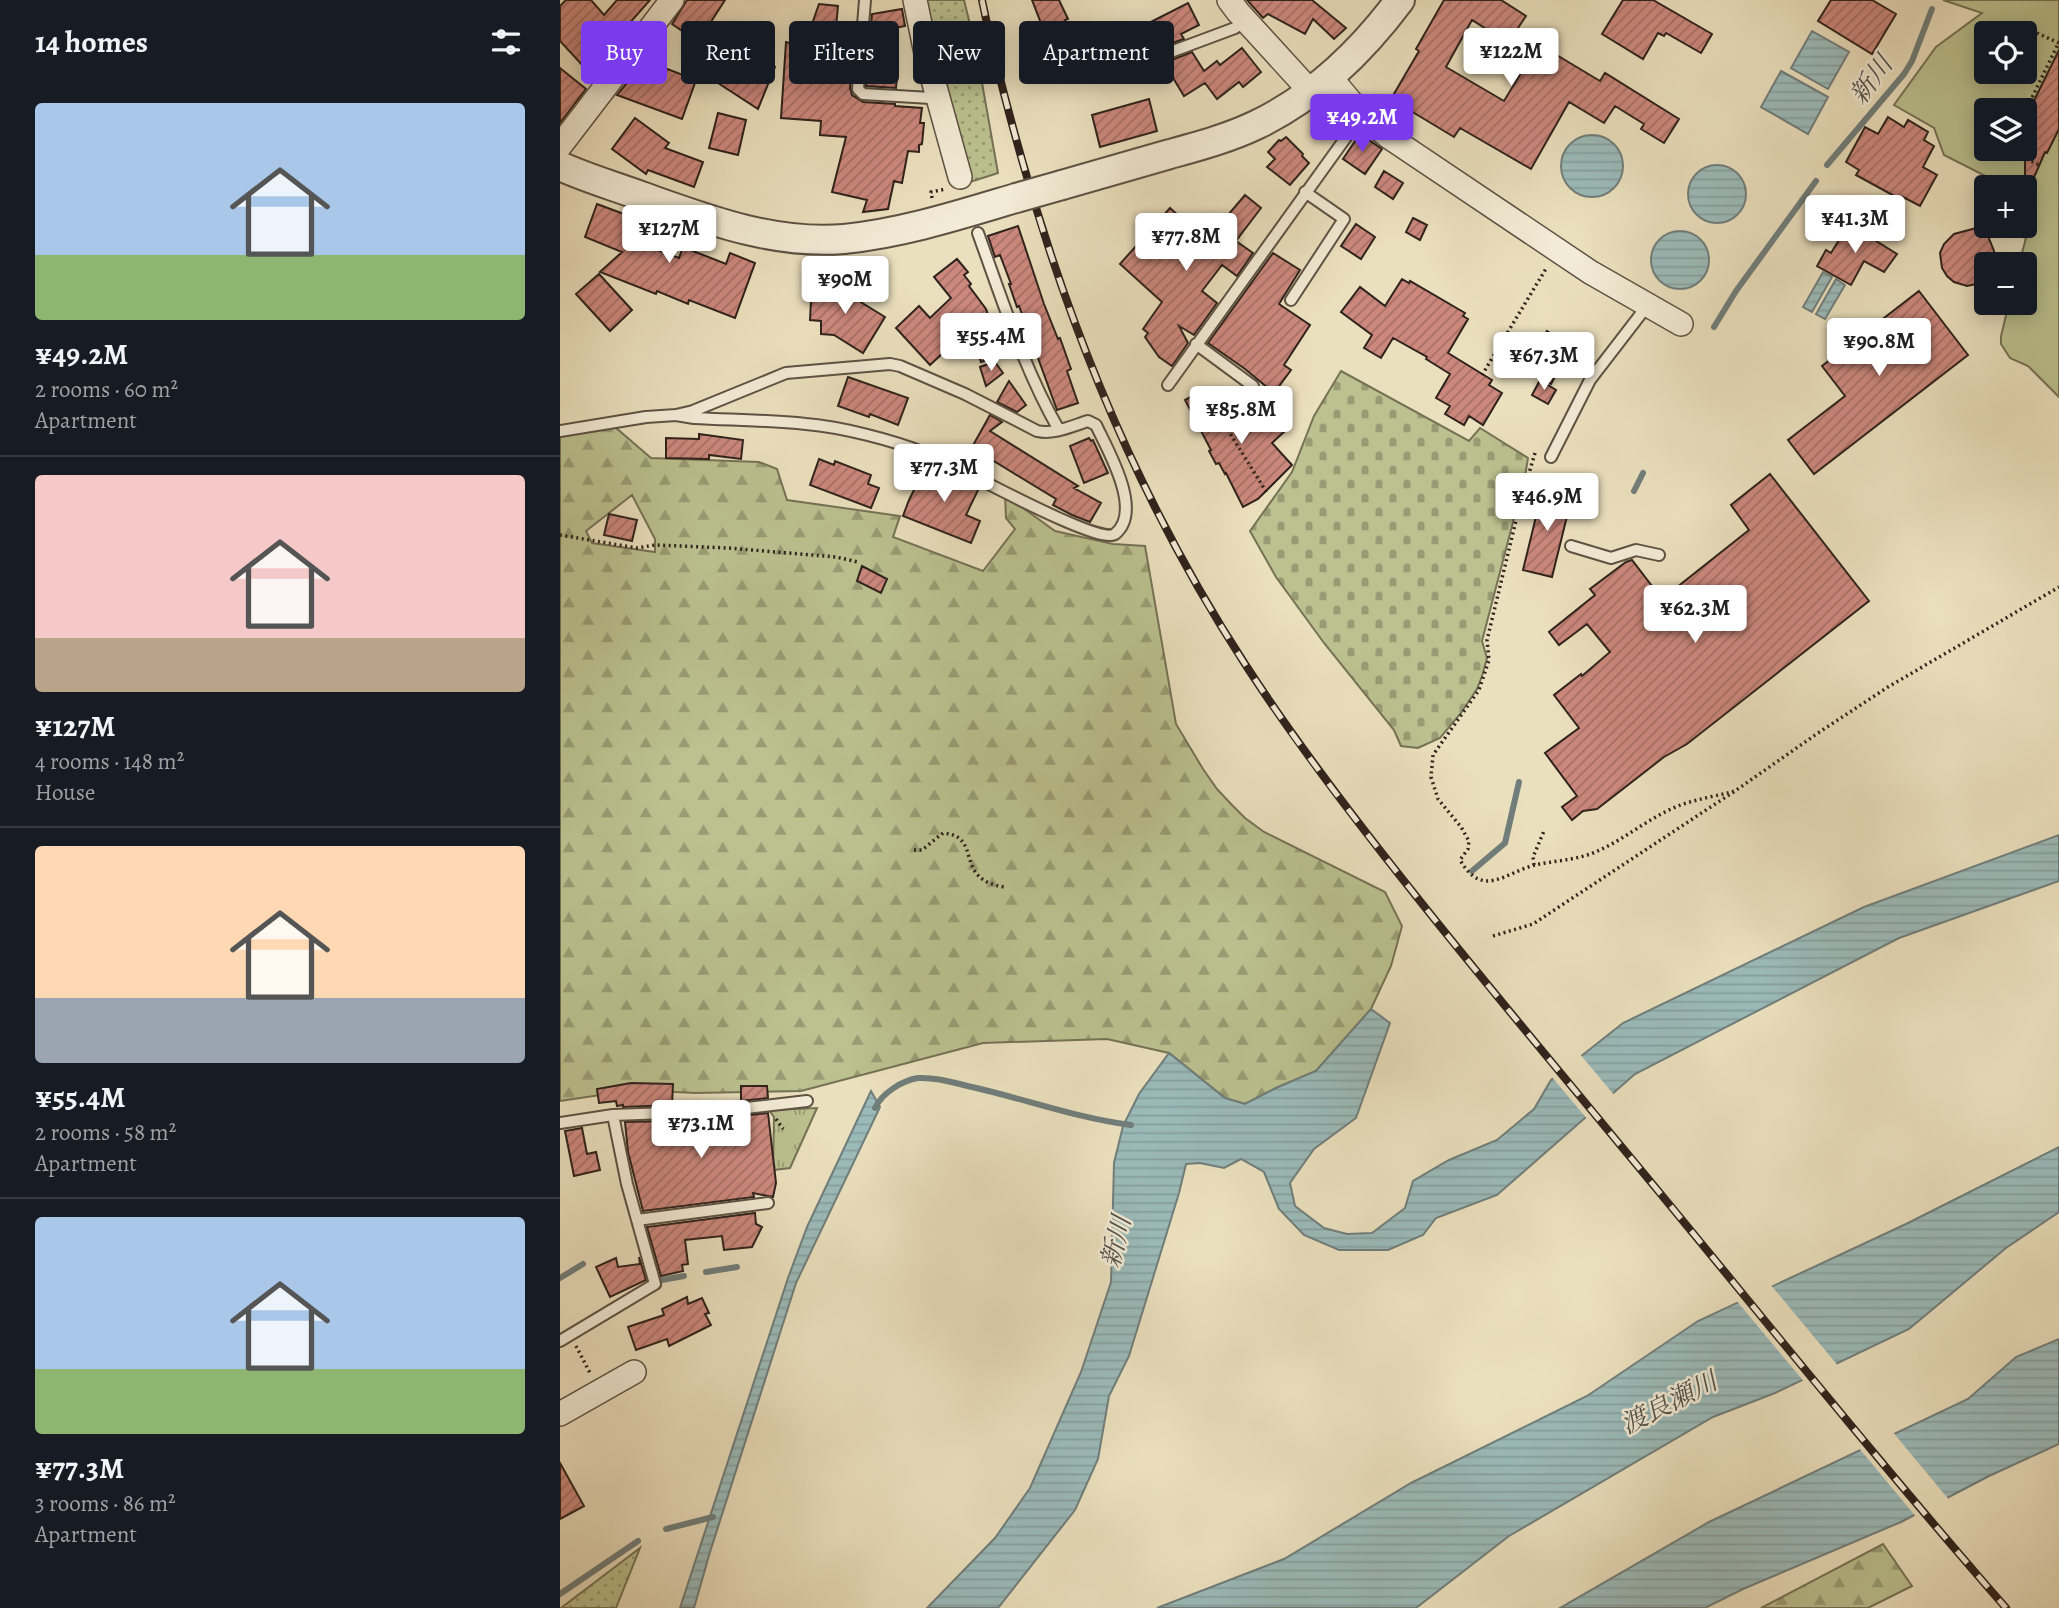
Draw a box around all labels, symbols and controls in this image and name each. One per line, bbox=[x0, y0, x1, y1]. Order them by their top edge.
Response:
chip: Buy bbox=[581, 21, 667, 84]
chip: Rent bbox=[681, 21, 775, 84]
chip: Filters bbox=[789, 21, 899, 84]
chip: New bbox=[913, 21, 1005, 84]
chip: Apartment bbox=[1019, 21, 1174, 84]
map controls bbox=[1974, 21, 2037, 315]
button: locate bbox=[1974, 21, 2037, 84]
text: 14 homes bbox=[35, 22, 148, 62]
icon: filters bbox=[487, 23, 525, 61]
pin: ¥122M bbox=[1462, 28, 1560, 88]
text: ¥122M bbox=[1480, 35, 1543, 66]
water label: 新川 bbox=[1841, 46, 1902, 111]
pin: ¥49.2M bbox=[1305, 94, 1419, 154]
button: layers bbox=[1974, 98, 2037, 161]
text: ¥49.2M bbox=[1326, 101, 1398, 132]
icon: home bbox=[217, 149, 343, 275]
button: + bbox=[1974, 175, 2037, 238]
pin: ¥41.3M bbox=[1798, 196, 1912, 255]
text: ¥41.3M bbox=[1821, 202, 1889, 233]
pin: ¥127M bbox=[620, 205, 718, 265]
text: ¥127M bbox=[638, 212, 700, 243]
pin: ¥77.8M bbox=[1129, 214, 1243, 273]
text: ¥77.8M bbox=[1151, 220, 1221, 251]
button: − bbox=[1974, 252, 2037, 315]
pin: ¥90M bbox=[804, 256, 886, 316]
text: ¥90M bbox=[818, 263, 872, 294]
pin: ¥55.4M bbox=[934, 314, 1048, 373]
pin: ¥90.8M bbox=[1822, 318, 1936, 378]
text: ¥55.4M bbox=[956, 320, 1026, 351]
text: ¥90.8M bbox=[1843, 325, 1915, 356]
pin: ¥67.3M bbox=[1487, 332, 1601, 392]
text: ¥49.2M bbox=[35, 334, 128, 374]
text: ¥67.3M bbox=[1509, 339, 1579, 370]
text: 2 rooms · 60 m² bbox=[35, 374, 178, 405]
pin: ¥85.8M bbox=[1184, 386, 1298, 446]
text: ¥85.8M bbox=[1206, 393, 1276, 424]
text: Apartment bbox=[35, 405, 137, 436]
pin: ¥77.3M bbox=[887, 444, 1001, 504]
text: ¥77.3M bbox=[910, 451, 978, 482]
pin: ¥46.9M bbox=[1490, 474, 1604, 533]
text: ¥46.9M bbox=[1511, 480, 1583, 511]
icon: home bbox=[217, 521, 343, 647]
pin: ¥62.3M bbox=[1638, 586, 1752, 645]
text: ¥62.3M bbox=[1660, 592, 1730, 623]
text: ¥127M bbox=[35, 706, 116, 746]
text: 4 rooms · 148 m² bbox=[35, 746, 184, 777]
text: House bbox=[35, 777, 95, 808]
icon: home bbox=[217, 892, 343, 1018]
text: ¥55.4M bbox=[35, 1077, 125, 1117]
pin: ¥73.1M bbox=[644, 1100, 758, 1160]
text: ¥73.1M bbox=[668, 1107, 734, 1138]
text: 2 rooms · 58 m² bbox=[35, 1117, 176, 1148]
text: Apartment bbox=[35, 1148, 137, 1179]
water label: 新川 bbox=[1093, 1210, 1140, 1271]
icon: home bbox=[217, 1263, 343, 1389]
water label: 渡良瀬川 bbox=[1615, 1362, 1726, 1442]
text: ¥77.3M bbox=[35, 1448, 124, 1488]
text: 3 rooms · 86 m² bbox=[35, 1488, 176, 1519]
text: Apartment bbox=[35, 1519, 137, 1550]

